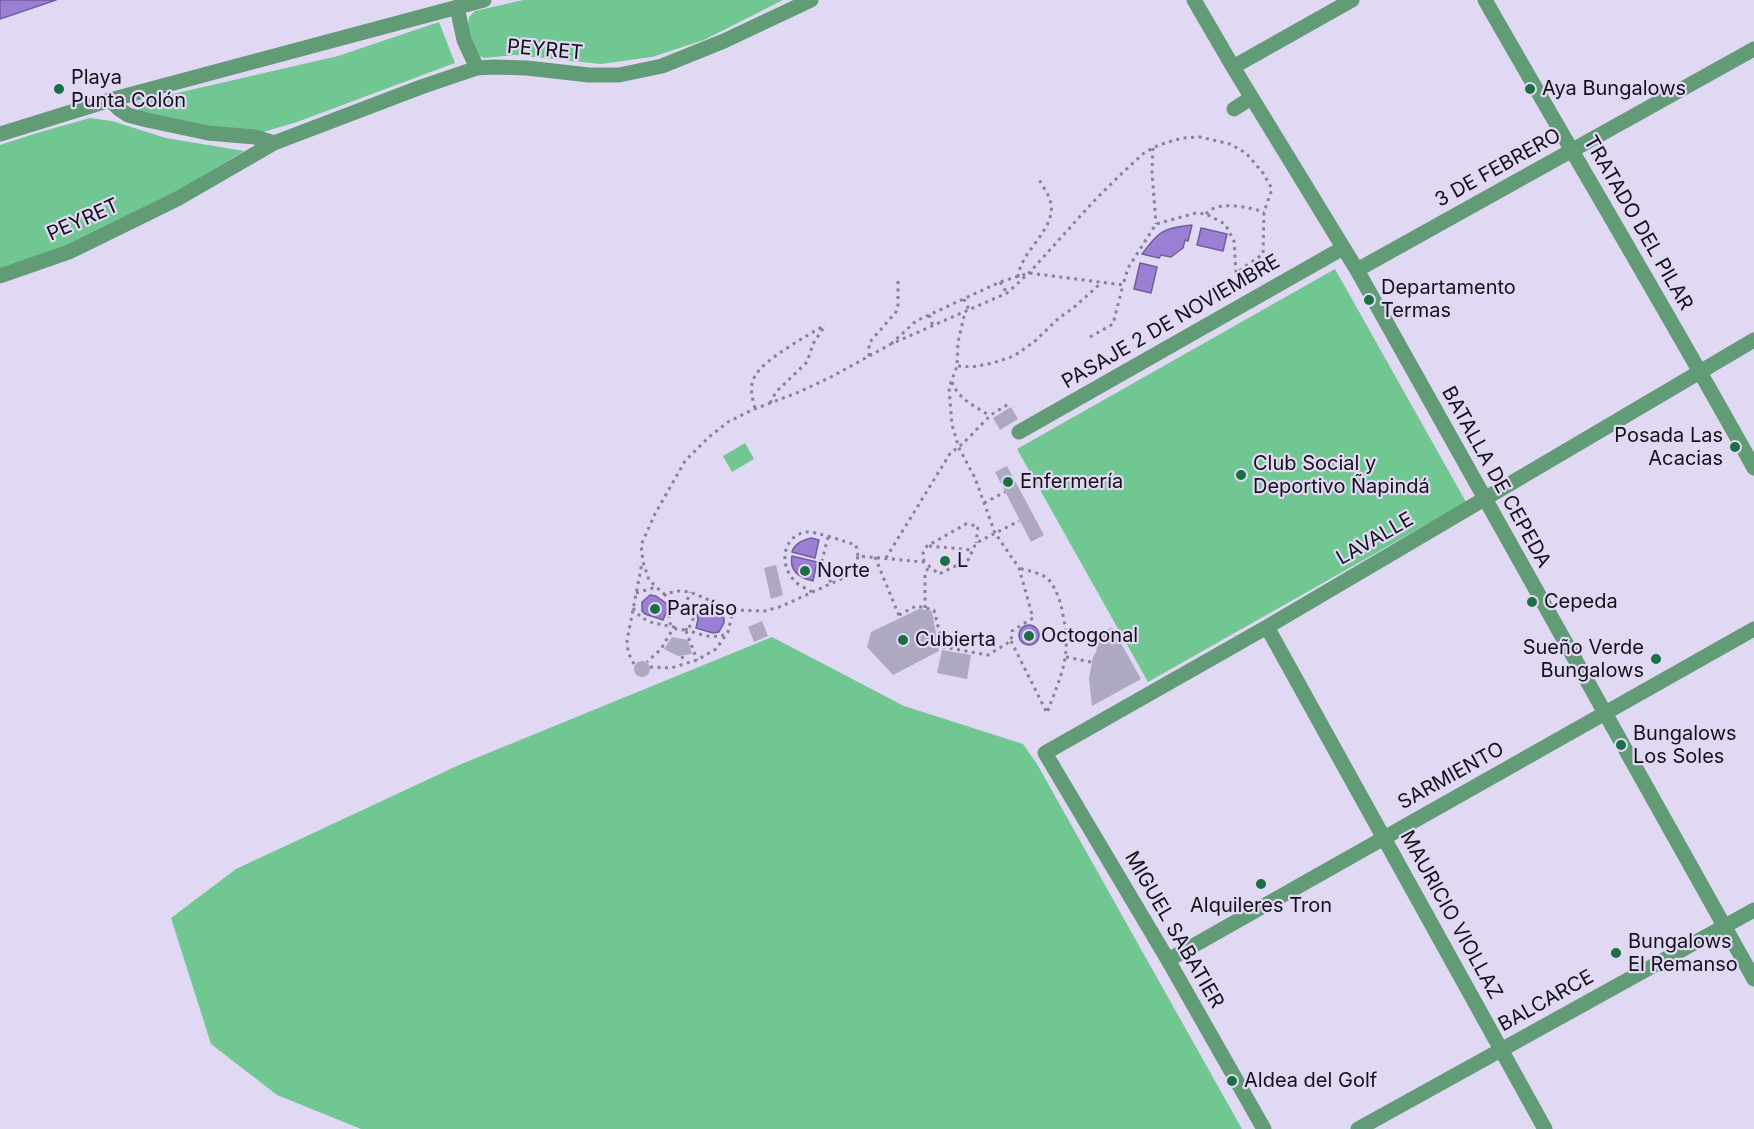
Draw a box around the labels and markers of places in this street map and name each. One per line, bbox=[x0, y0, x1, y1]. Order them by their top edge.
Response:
place label: Playa Punta Colón bbox=[71, 66, 186, 113]
place label: Aya Bungalows bbox=[1542, 77, 1686, 101]
marker: Playa Punta Colón bbox=[52, 82, 66, 96]
marker: Aya Bungalows bbox=[1523, 82, 1537, 96]
place label: Departamento Termas bbox=[1381, 276, 1516, 323]
marker: Departamento Termas bbox=[1362, 293, 1376, 307]
place label: Posada Las Acacias bbox=[1614, 424, 1723, 471]
marker: Posada Las Acacias bbox=[1728, 440, 1742, 454]
place label: Club Social y Deportivo Ñapindá bbox=[1253, 452, 1430, 499]
marker: Club Social y Deportivo Ñapindá bbox=[1234, 468, 1248, 482]
place label: Enfermería bbox=[1020, 470, 1123, 494]
marker: Enfermería bbox=[1001, 475, 1015, 489]
place label: L bbox=[957, 549, 968, 573]
marker: L bbox=[938, 554, 952, 568]
place label: Norte bbox=[817, 559, 870, 583]
marker: Norte bbox=[798, 564, 812, 578]
place label: Cepeda bbox=[1544, 590, 1618, 614]
marker: Cepeda bbox=[1525, 595, 1539, 609]
place label: Paraíso bbox=[667, 597, 737, 621]
marker: Paraíso bbox=[648, 602, 662, 616]
place label: Octogonal bbox=[1041, 624, 1138, 648]
place label: Cubierta bbox=[915, 628, 996, 652]
marker: Octogonal bbox=[1022, 629, 1036, 643]
marker: Cubierta bbox=[896, 633, 910, 647]
place label: Sueño Verde Bungalows bbox=[1523, 636, 1644, 683]
marker: Sueño Verde Bungalows bbox=[1649, 652, 1663, 666]
place label: Bungalows Los Soles bbox=[1633, 722, 1737, 769]
marker: Bungalows Los Soles bbox=[1614, 738, 1628, 752]
marker: Alquileres Tron bbox=[1254, 877, 1268, 891]
place label: Alquileres Tron bbox=[1190, 894, 1332, 918]
place label: Bungalows El Remanso bbox=[1628, 930, 1738, 977]
marker: Bungalows El Remanso bbox=[1609, 946, 1623, 960]
place label: Aldea del Golf bbox=[1244, 1069, 1377, 1093]
marker: Aldea del Golf bbox=[1225, 1074, 1239, 1088]

